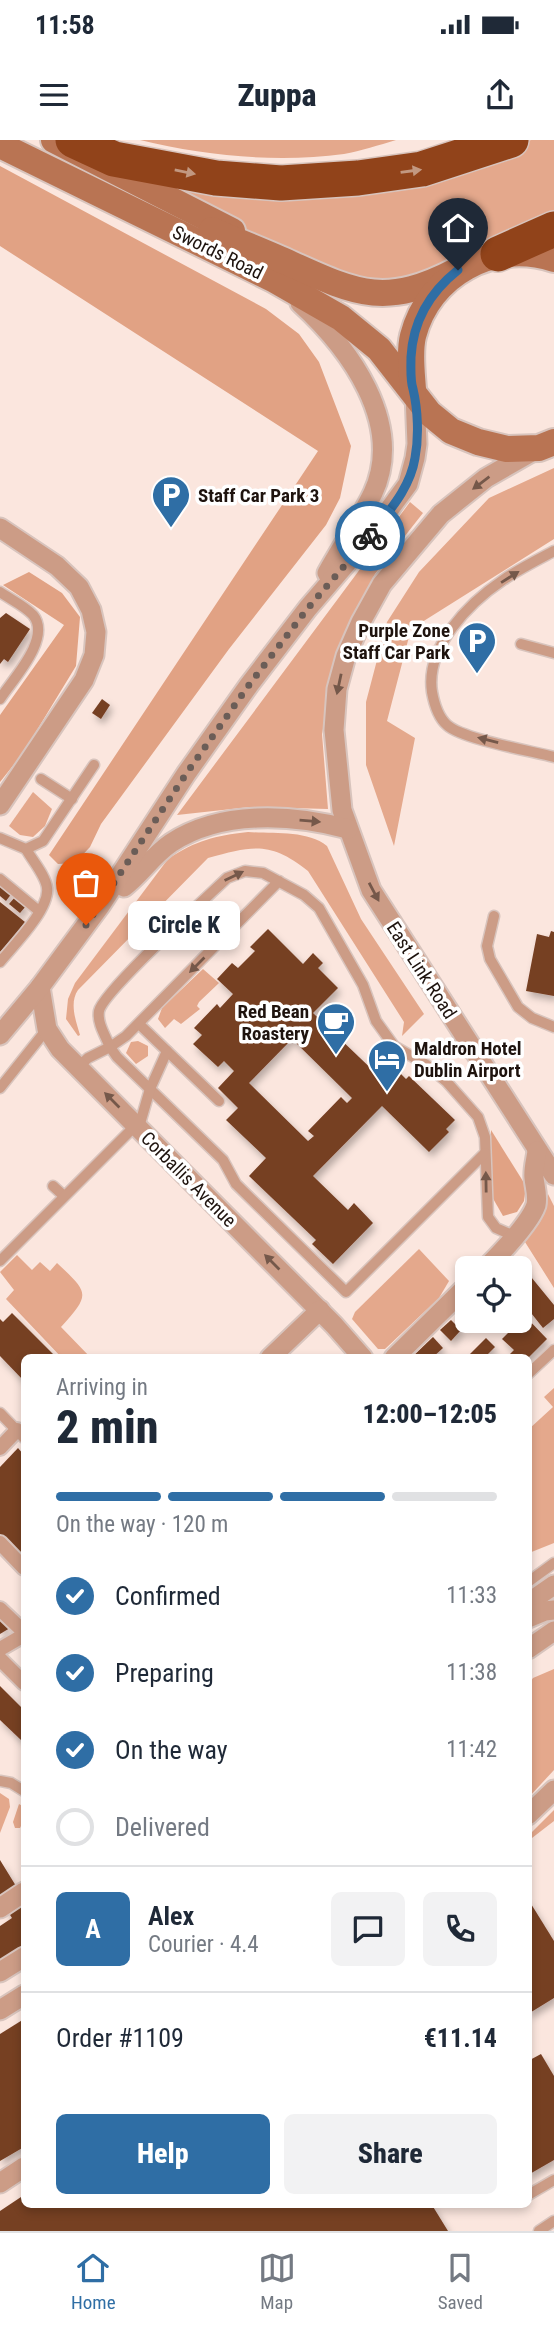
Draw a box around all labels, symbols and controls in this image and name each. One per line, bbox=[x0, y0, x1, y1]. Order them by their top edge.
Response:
text: 11:58 bbox=[35, 10, 95, 40]
icon: menu bbox=[35, 76, 73, 114]
text: Zuppa bbox=[237, 76, 317, 114]
icon: share bbox=[481, 76, 519, 114]
one-way arrow bbox=[400, 165, 422, 176]
one-way arrow bbox=[174, 167, 196, 178]
pin bbox=[428, 198, 488, 270]
icon: home bbox=[439, 209, 477, 247]
street label: Swords Road bbox=[169, 221, 267, 284]
parking icon: Staff Car Park 3 bbox=[150, 474, 192, 529]
one-way arrow bbox=[472, 475, 490, 489]
place label: Staff Car Park 3 bbox=[198, 484, 319, 507]
courier bbox=[335, 501, 405, 571]
icon: bike bbox=[351, 517, 389, 555]
one-way arrow bbox=[500, 570, 519, 583]
place label: Purple Zone Staff Car Park bbox=[343, 619, 451, 664]
parking icon: Purple Zone Staff Car Park bbox=[456, 620, 498, 675]
one-way arrow bbox=[334, 673, 345, 695]
one-way arrow bbox=[477, 734, 499, 745]
one-way arrow bbox=[299, 816, 321, 827]
pin bbox=[56, 853, 116, 925]
icon: bag bbox=[67, 864, 105, 902]
one-way arrow bbox=[224, 870, 244, 882]
one-way arrow bbox=[368, 882, 379, 902]
callout: Circle K bbox=[128, 900, 240, 950]
text: Circle K bbox=[148, 912, 220, 939]
street label: East Link Road bbox=[382, 918, 461, 1023]
one-way arrow bbox=[188, 956, 205, 973]
place label: Red Bean Roastery bbox=[238, 1000, 310, 1045]
cafe icon: Red Bean Roastery bbox=[315, 1001, 357, 1056]
place label: Maldron Hotel Dublin Airport bbox=[414, 1037, 522, 1082]
hotel icon: Maldron Hotel Dublin Airport bbox=[366, 1038, 408, 1093]
one-way arrow bbox=[103, 1092, 120, 1109]
street label: Corballis Avenue bbox=[136, 1127, 241, 1232]
one-way arrow bbox=[481, 1170, 492, 1192]
one-way arrow bbox=[264, 1254, 280, 1271]
map controls bbox=[455, 1256, 532, 1333]
button: locate bbox=[455, 1256, 532, 1333]
text: Arriving in bbox=[56, 1374, 148, 1401]
text: 12:00–12:05 bbox=[363, 1399, 497, 1429]
text: 2 min bbox=[56, 1400, 159, 1454]
text: On the way · 120 m bbox=[56, 1511, 228, 1538]
icon: check bbox=[56, 1577, 94, 1615]
text: Confirmed bbox=[115, 1581, 221, 1611]
text: 11:33 bbox=[446, 1582, 497, 1609]
icon: check bbox=[56, 1654, 94, 1692]
text: Preparing bbox=[115, 1658, 214, 1688]
text: 11:38 bbox=[446, 1659, 497, 1686]
icon: check bbox=[56, 1731, 94, 1769]
text: On the way bbox=[115, 1735, 228, 1765]
text: 11:42 bbox=[446, 1736, 497, 1763]
text: Delivered bbox=[115, 1812, 210, 1842]
button: chat bbox=[331, 1892, 405, 1966]
button: phone bbox=[423, 1892, 497, 1966]
text: Alex bbox=[148, 1901, 194, 1931]
text: A bbox=[85, 1914, 101, 1944]
text: Courier · 4.4 bbox=[148, 1931, 259, 1958]
text: Order #1109 bbox=[56, 2023, 184, 2053]
text: €11.14 bbox=[424, 2023, 497, 2053]
button: Help bbox=[56, 2114, 270, 2194]
button: Share bbox=[284, 2114, 497, 2194]
tab: Home bbox=[71, 2249, 116, 2314]
tab: Map bbox=[258, 2249, 296, 2314]
tab: Saved bbox=[438, 2249, 483, 2314]

